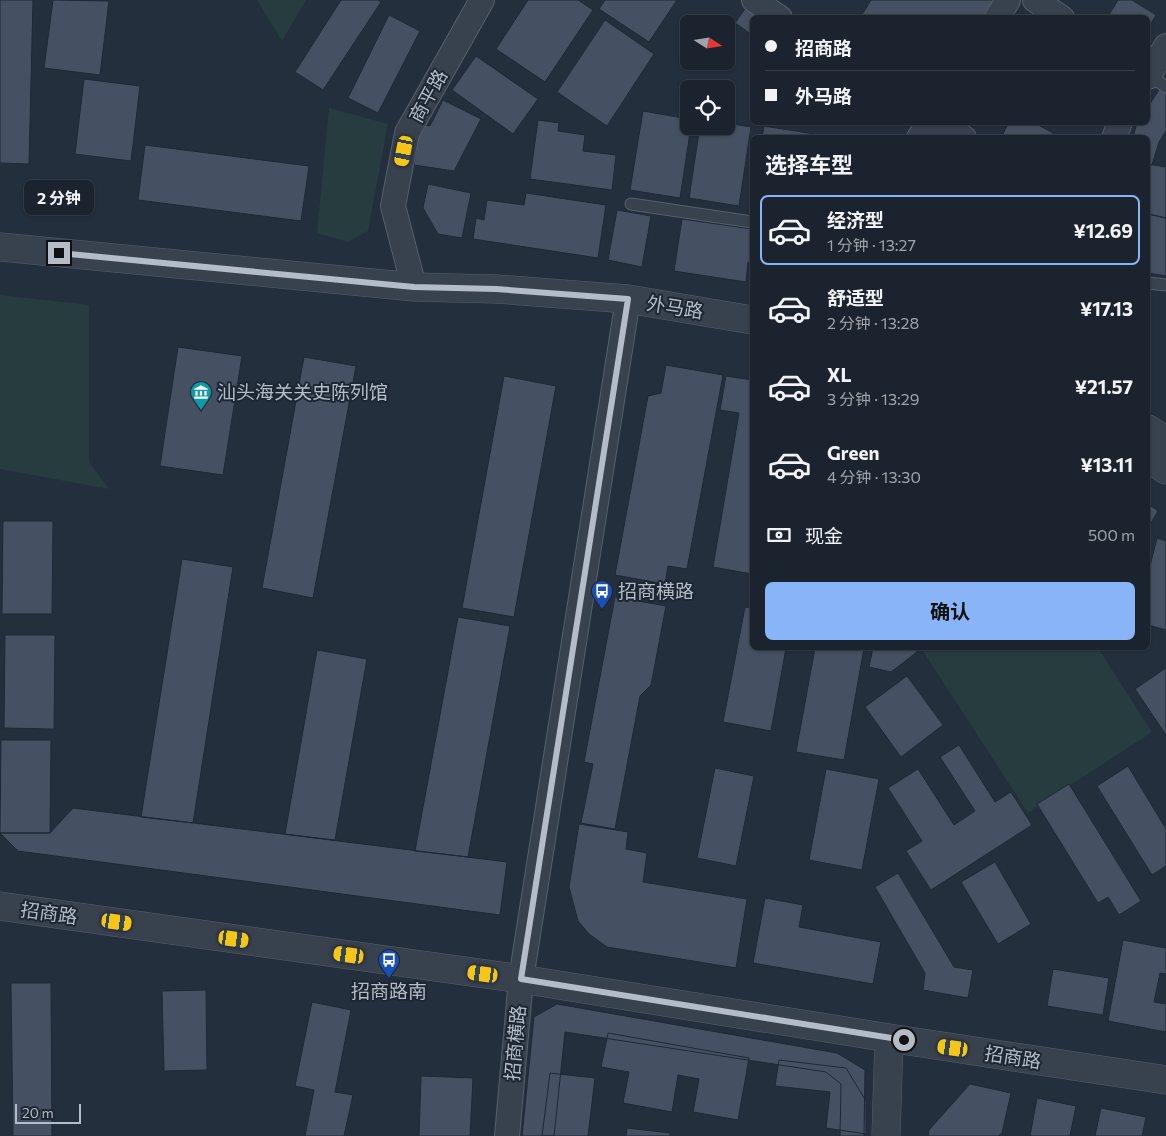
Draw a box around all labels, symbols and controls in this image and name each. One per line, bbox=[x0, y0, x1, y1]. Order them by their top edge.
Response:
north arrow bbox=[680, 15, 735, 70]
map controls bbox=[680, 15, 735, 135]
text: 招商路 bbox=[795, 36, 852, 59]
street label: 商平路 bbox=[404, 65, 451, 126]
button: locate bbox=[680, 80, 735, 135]
text: 外马路 bbox=[795, 84, 852, 107]
car bbox=[393, 135, 414, 167]
text: 选择车型 bbox=[765, 151, 853, 178]
callout: 2 分钟 bbox=[24, 180, 94, 216]
text: 2 分钟 bbox=[37, 188, 81, 207]
icon: car bbox=[767, 208, 812, 253]
text: 经济型 bbox=[827, 208, 884, 231]
text: ¥12.69 bbox=[1074, 219, 1133, 242]
text: 1 分钟 · 13:27 bbox=[827, 235, 916, 254]
route end bbox=[48, 242, 70, 264]
icon: car bbox=[767, 286, 812, 331]
text: 舒适型 bbox=[827, 286, 884, 309]
street label: 外马路 bbox=[645, 291, 705, 322]
text: ¥17.13 bbox=[1080, 297, 1133, 320]
text: 2 分钟 · 13:28 bbox=[827, 313, 919, 332]
text: XL bbox=[827, 363, 852, 386]
icon: car bbox=[767, 364, 812, 409]
text: ¥21.57 bbox=[1075, 375, 1133, 398]
museum icon: 汕头海关关史陈列馆 bbox=[189, 380, 213, 411]
place label: 汕头海关关史陈列馆 bbox=[217, 380, 388, 403]
text: 3 分钟 · 13:29 bbox=[827, 389, 919, 408]
text: Green bbox=[827, 441, 879, 464]
icon: car bbox=[767, 442, 812, 487]
text: ¥13.11 bbox=[1081, 453, 1133, 476]
text: 4 分钟 · 13:30 bbox=[827, 467, 921, 486]
icon: cash bbox=[765, 521, 793, 549]
text: 现金 bbox=[805, 524, 843, 547]
text: 500 m bbox=[1088, 525, 1135, 544]
bus stop icon: 招商横路 bbox=[590, 579, 614, 610]
place label: 招商横路 bbox=[618, 579, 694, 602]
button: 确认 bbox=[765, 582, 1135, 640]
street label: 招商路 bbox=[19, 897, 79, 928]
car bbox=[101, 912, 132, 932]
car bbox=[218, 929, 249, 949]
car bbox=[333, 945, 364, 965]
bus stop icon: 招商路南 bbox=[377, 948, 401, 979]
car bbox=[467, 964, 498, 984]
place label: 招商路南 bbox=[351, 979, 427, 1002]
street label: 招商横路 bbox=[500, 1004, 529, 1082]
route start bbox=[893, 1029, 915, 1051]
car bbox=[937, 1038, 968, 1058]
street label: 招商路 bbox=[983, 1041, 1043, 1072]
scale bar bbox=[15, 1101, 81, 1124]
text: 20 m bbox=[22, 1104, 54, 1121]

